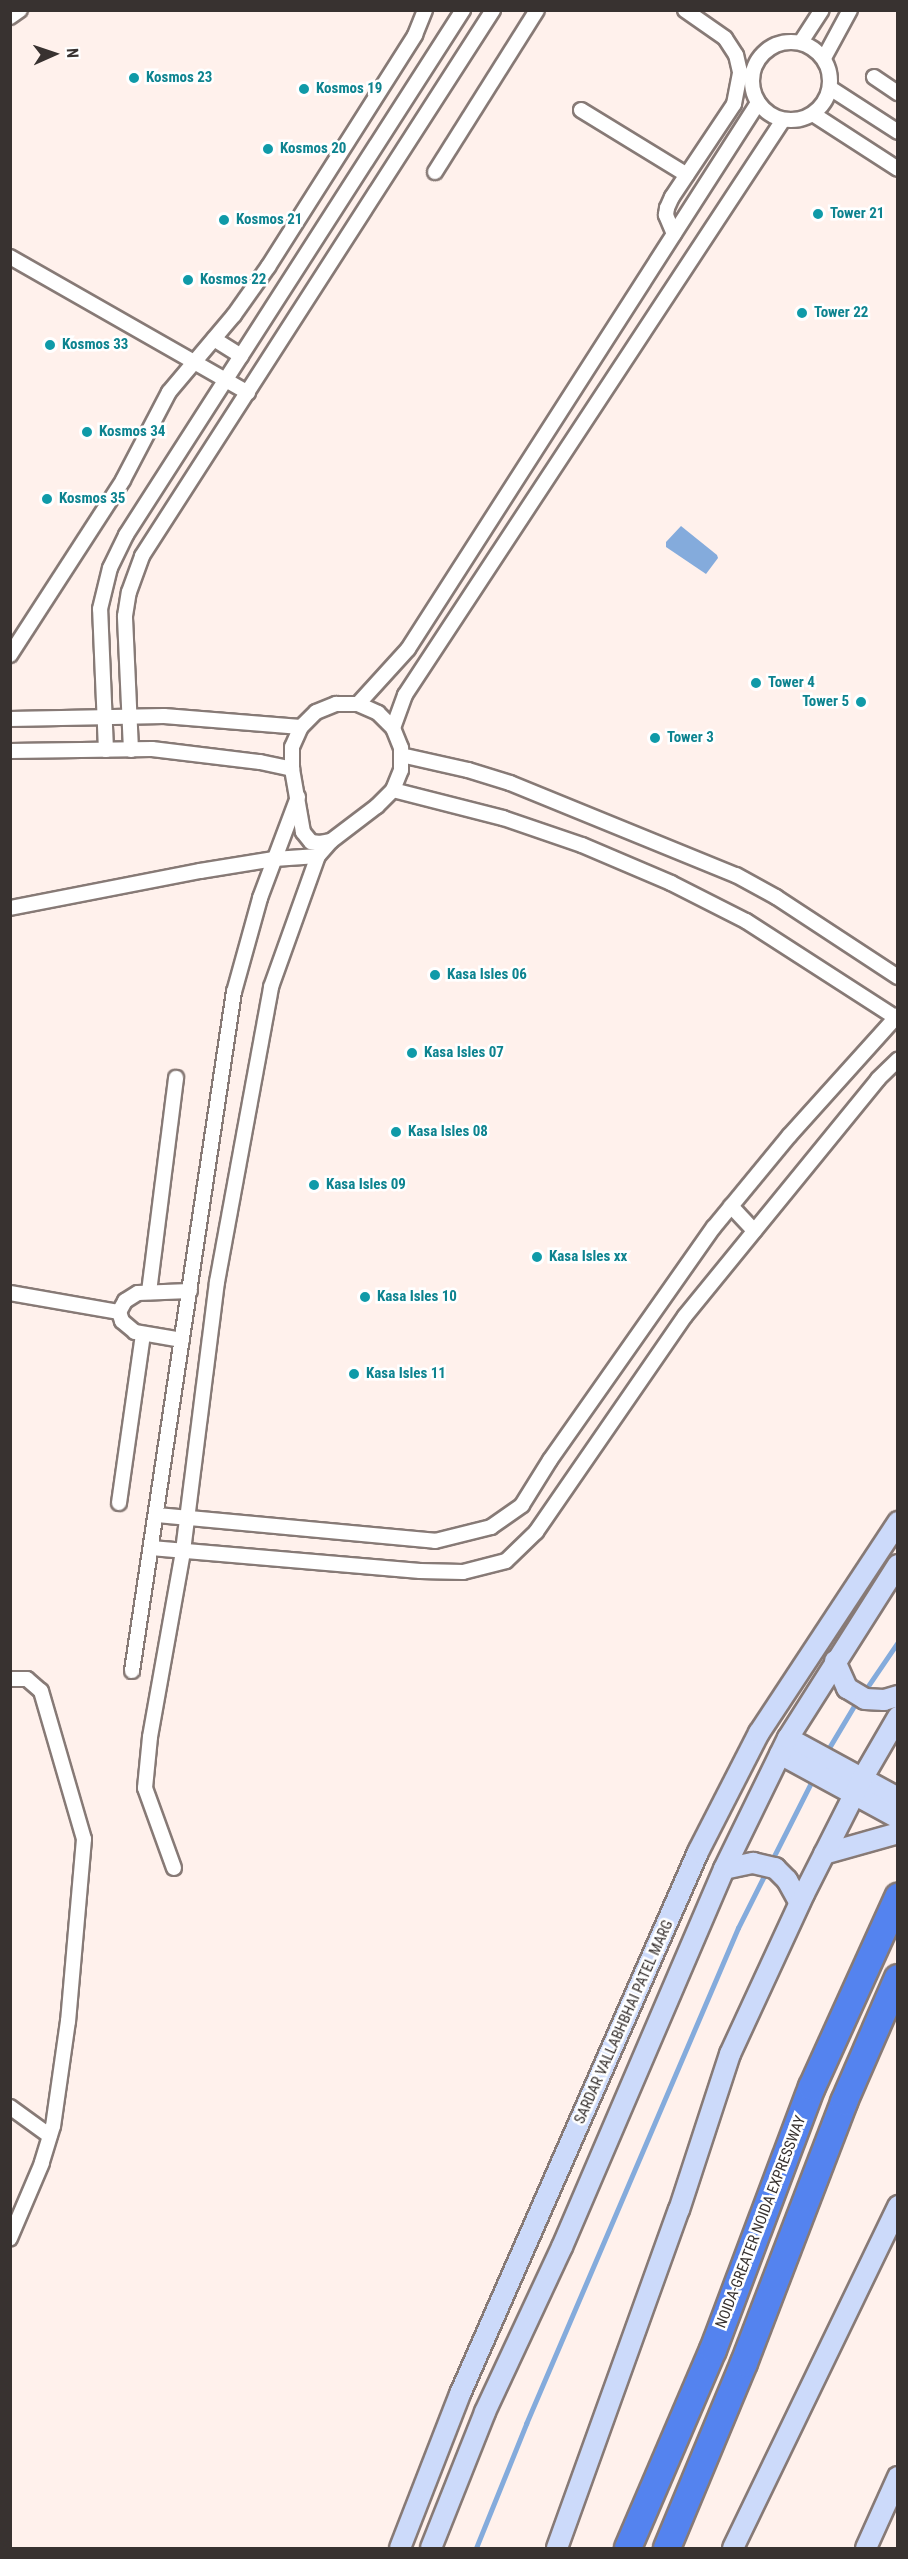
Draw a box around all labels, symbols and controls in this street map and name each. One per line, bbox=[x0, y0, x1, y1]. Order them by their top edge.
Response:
north arrow bbox=[24, 24, 84, 84]
text: N bbox=[63, 48, 82, 58]
place label: Kosmos 23 bbox=[146, 69, 212, 87]
marker: Kosmos 23 bbox=[127, 71, 141, 85]
place label: Kosmos 19 bbox=[316, 80, 382, 98]
marker: Kosmos 19 bbox=[297, 82, 311, 96]
place label: Kosmos 20 bbox=[280, 140, 346, 158]
marker: Kosmos 20 bbox=[261, 142, 275, 156]
place label: Tower 21 bbox=[830, 205, 884, 223]
marker: Tower 21 bbox=[811, 207, 825, 221]
place label: Kosmos 21 bbox=[236, 211, 302, 229]
marker: Kosmos 21 bbox=[217, 213, 231, 227]
place label: Kosmos 22 bbox=[200, 271, 266, 289]
marker: Kosmos 22 bbox=[181, 273, 195, 287]
place label: Tower 22 bbox=[814, 304, 868, 322]
marker: Tower 22 bbox=[795, 306, 809, 320]
place label: Kosmos 33 bbox=[62, 336, 128, 354]
marker: Kosmos 33 bbox=[43, 338, 57, 352]
place label: Kosmos 34 bbox=[99, 423, 165, 441]
marker: Kosmos 34 bbox=[80, 425, 94, 439]
place label: Kosmos 35 bbox=[59, 490, 125, 508]
marker: Kosmos 35 bbox=[40, 492, 54, 506]
place label: Tower 4 bbox=[768, 674, 815, 692]
marker: Tower 4 bbox=[749, 676, 763, 690]
place label: Tower 5 bbox=[802, 693, 849, 711]
marker: Tower 5 bbox=[854, 695, 868, 709]
place label: Tower 3 bbox=[667, 729, 714, 747]
marker: Tower 3 bbox=[648, 731, 662, 745]
place label: Kasa Isles 06 bbox=[447, 966, 527, 984]
marker: Kasa Isles 06 bbox=[428, 968, 442, 982]
place label: Kasa Isles 07 bbox=[424, 1044, 504, 1062]
marker: Kasa Isles 07 bbox=[405, 1046, 419, 1060]
place label: Kasa Isles 08 bbox=[408, 1123, 488, 1141]
marker: Kasa Isles 08 bbox=[389, 1125, 403, 1139]
place label: Kasa Isles 09 bbox=[326, 1176, 406, 1194]
marker: Kasa Isles 09 bbox=[307, 1178, 321, 1192]
place label: Kasa Isles xx bbox=[549, 1248, 627, 1266]
marker: Kasa Isles xx bbox=[530, 1250, 544, 1264]
place label: Kasa Isles 10 bbox=[377, 1288, 457, 1306]
marker: Kasa Isles 10 bbox=[358, 1290, 372, 1304]
place label: Kasa Isles 11 bbox=[366, 1365, 446, 1383]
marker: Kasa Isles 11 bbox=[347, 1367, 361, 1381]
street label: SARDAR VALLABHBHAI PATEL MARG bbox=[571, 1917, 677, 2127]
street label: NOIDA-GREATER NOIDA EXPRESSWAY bbox=[712, 2113, 810, 2331]

